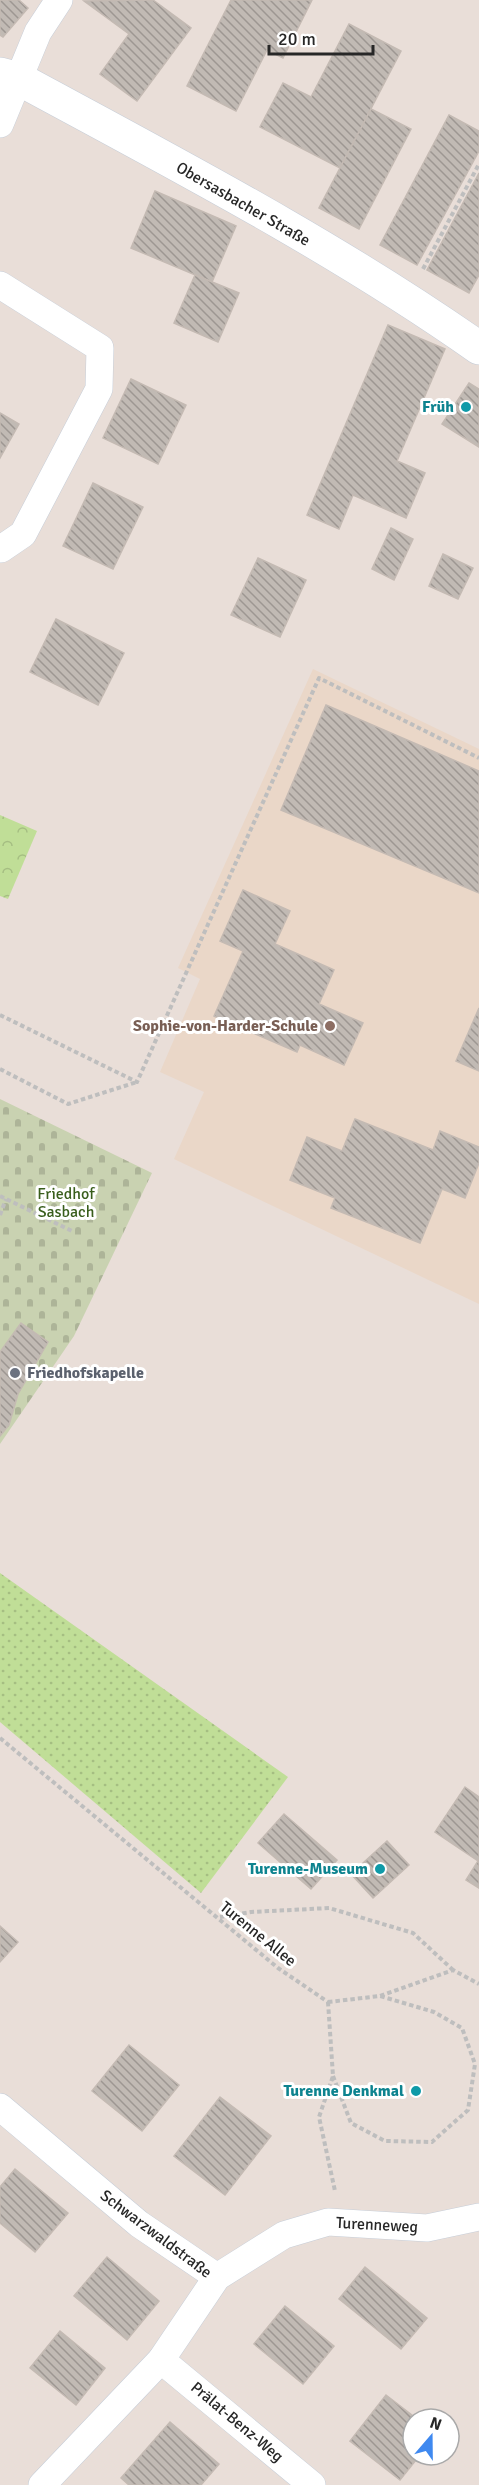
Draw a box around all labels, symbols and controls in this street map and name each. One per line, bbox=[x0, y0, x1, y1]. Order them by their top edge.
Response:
scale bar bbox=[269, 18, 372, 56]
text: 20 m bbox=[278, 28, 316, 50]
street label: Obersasbacher Straße bbox=[172, 157, 314, 251]
place label: Früh bbox=[422, 397, 454, 417]
marker: Früh bbox=[459, 400, 473, 414]
place label: Sophie-von-Harder-Schule bbox=[133, 1016, 318, 1036]
marker: Sophie-von-Harder-Schule bbox=[323, 1019, 337, 1033]
park label: Friedhof Sasbach bbox=[37, 1184, 95, 1222]
place label: Friedhofskapelle bbox=[27, 1363, 144, 1383]
marker: Friedhofskapelle bbox=[8, 1366, 22, 1380]
place label: Turenne-Museum bbox=[248, 1859, 368, 1879]
marker: Turenne-Museum bbox=[373, 1862, 387, 1876]
street label: Turenne Allee bbox=[216, 1897, 300, 1971]
place label: Turenne Denkmal bbox=[284, 2081, 404, 2101]
marker: Turenne Denkmal bbox=[409, 2084, 423, 2098]
street label: Schwarzwaldstraße bbox=[96, 2185, 216, 2283]
street label: Turenneweg bbox=[336, 2213, 418, 2237]
street label: Prälat-Benz-Weg bbox=[187, 2377, 287, 2467]
north arrow bbox=[401, 2407, 461, 2467]
text: N bbox=[427, 2413, 444, 2435]

